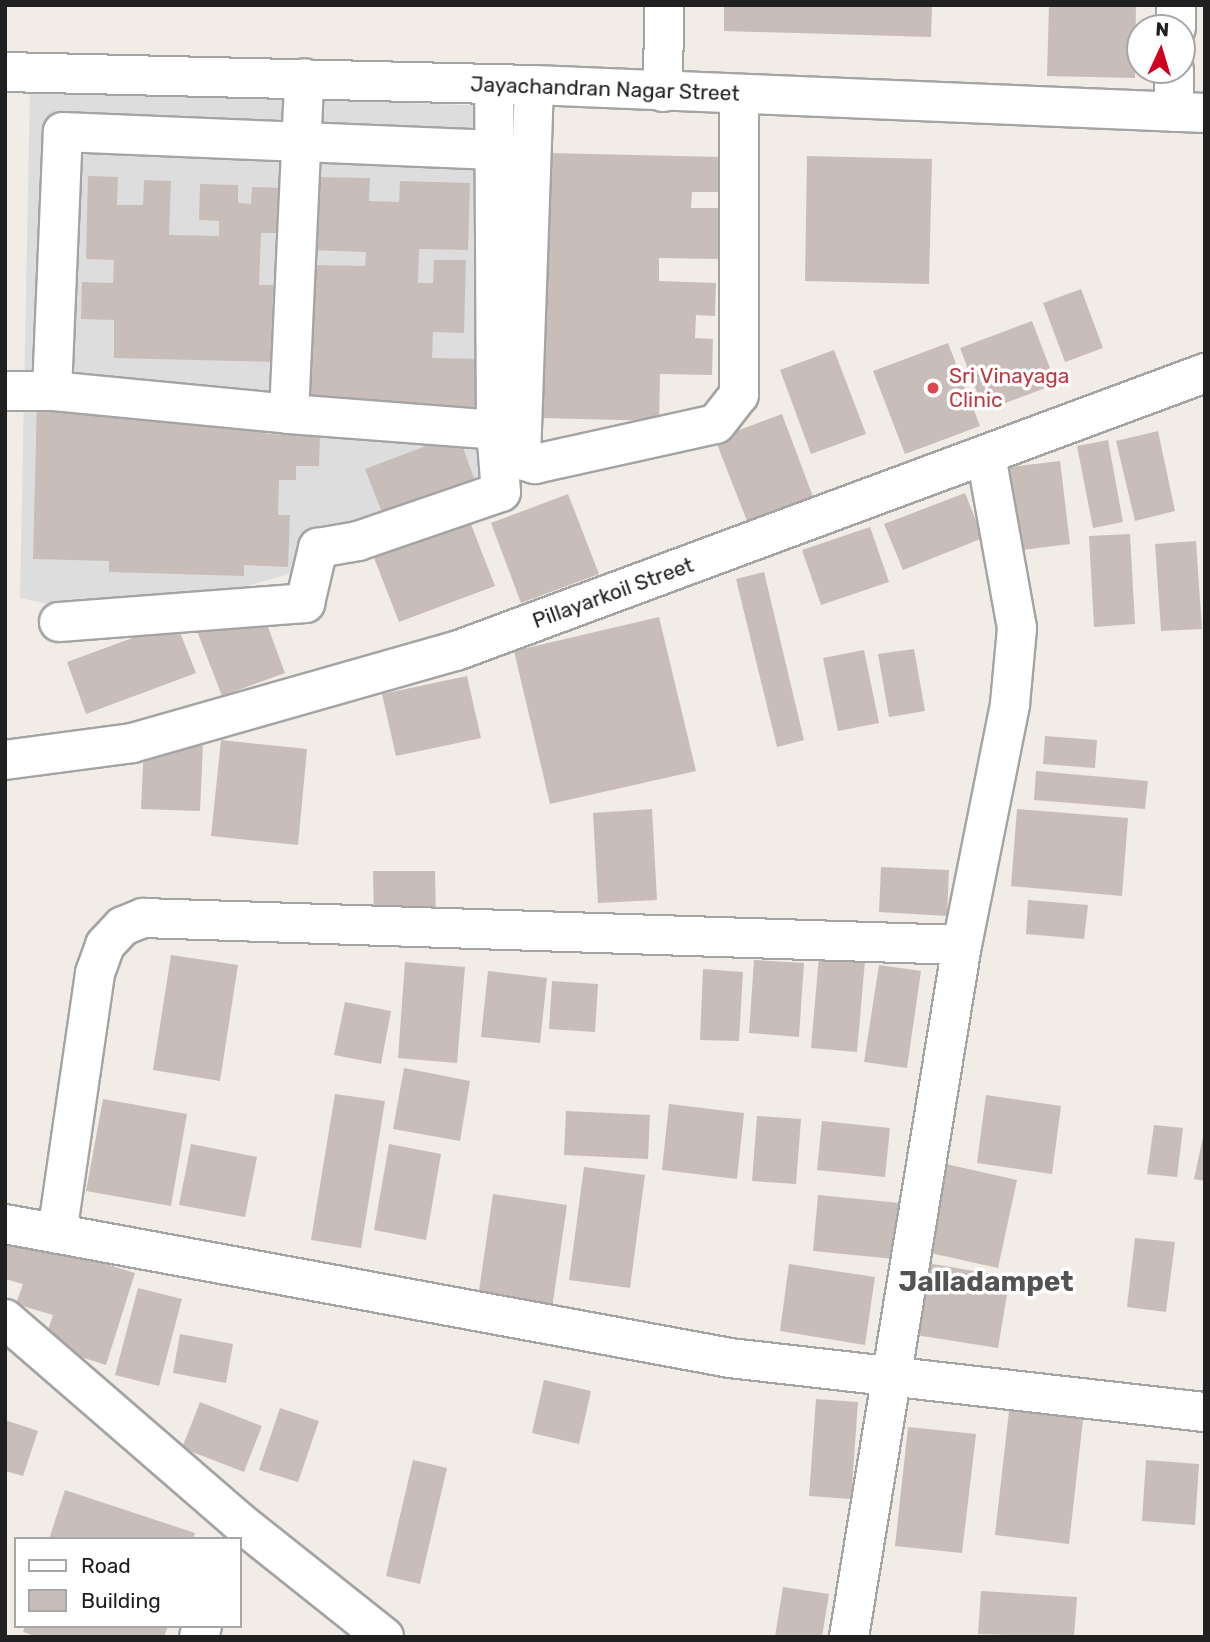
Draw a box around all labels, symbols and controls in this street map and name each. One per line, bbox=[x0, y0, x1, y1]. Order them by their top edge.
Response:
north arrow bbox=[1126, 14, 1196, 84]
text: N bbox=[1155, 18, 1170, 41]
street label: Jayachandran Nagar Street bbox=[470, 72, 740, 106]
place label: Sri Vinayaga Clinic bbox=[949, 363, 1070, 413]
marker: Sri Vinayaga Clinic bbox=[923, 378, 943, 398]
street label: Pillayarkoil Street bbox=[529, 552, 697, 634]
district label: Jalladampet bbox=[899, 1265, 1073, 1299]
legend bbox=[14, 1537, 242, 1628]
text: Road bbox=[81, 1553, 131, 1578]
text: Building bbox=[81, 1588, 161, 1613]

